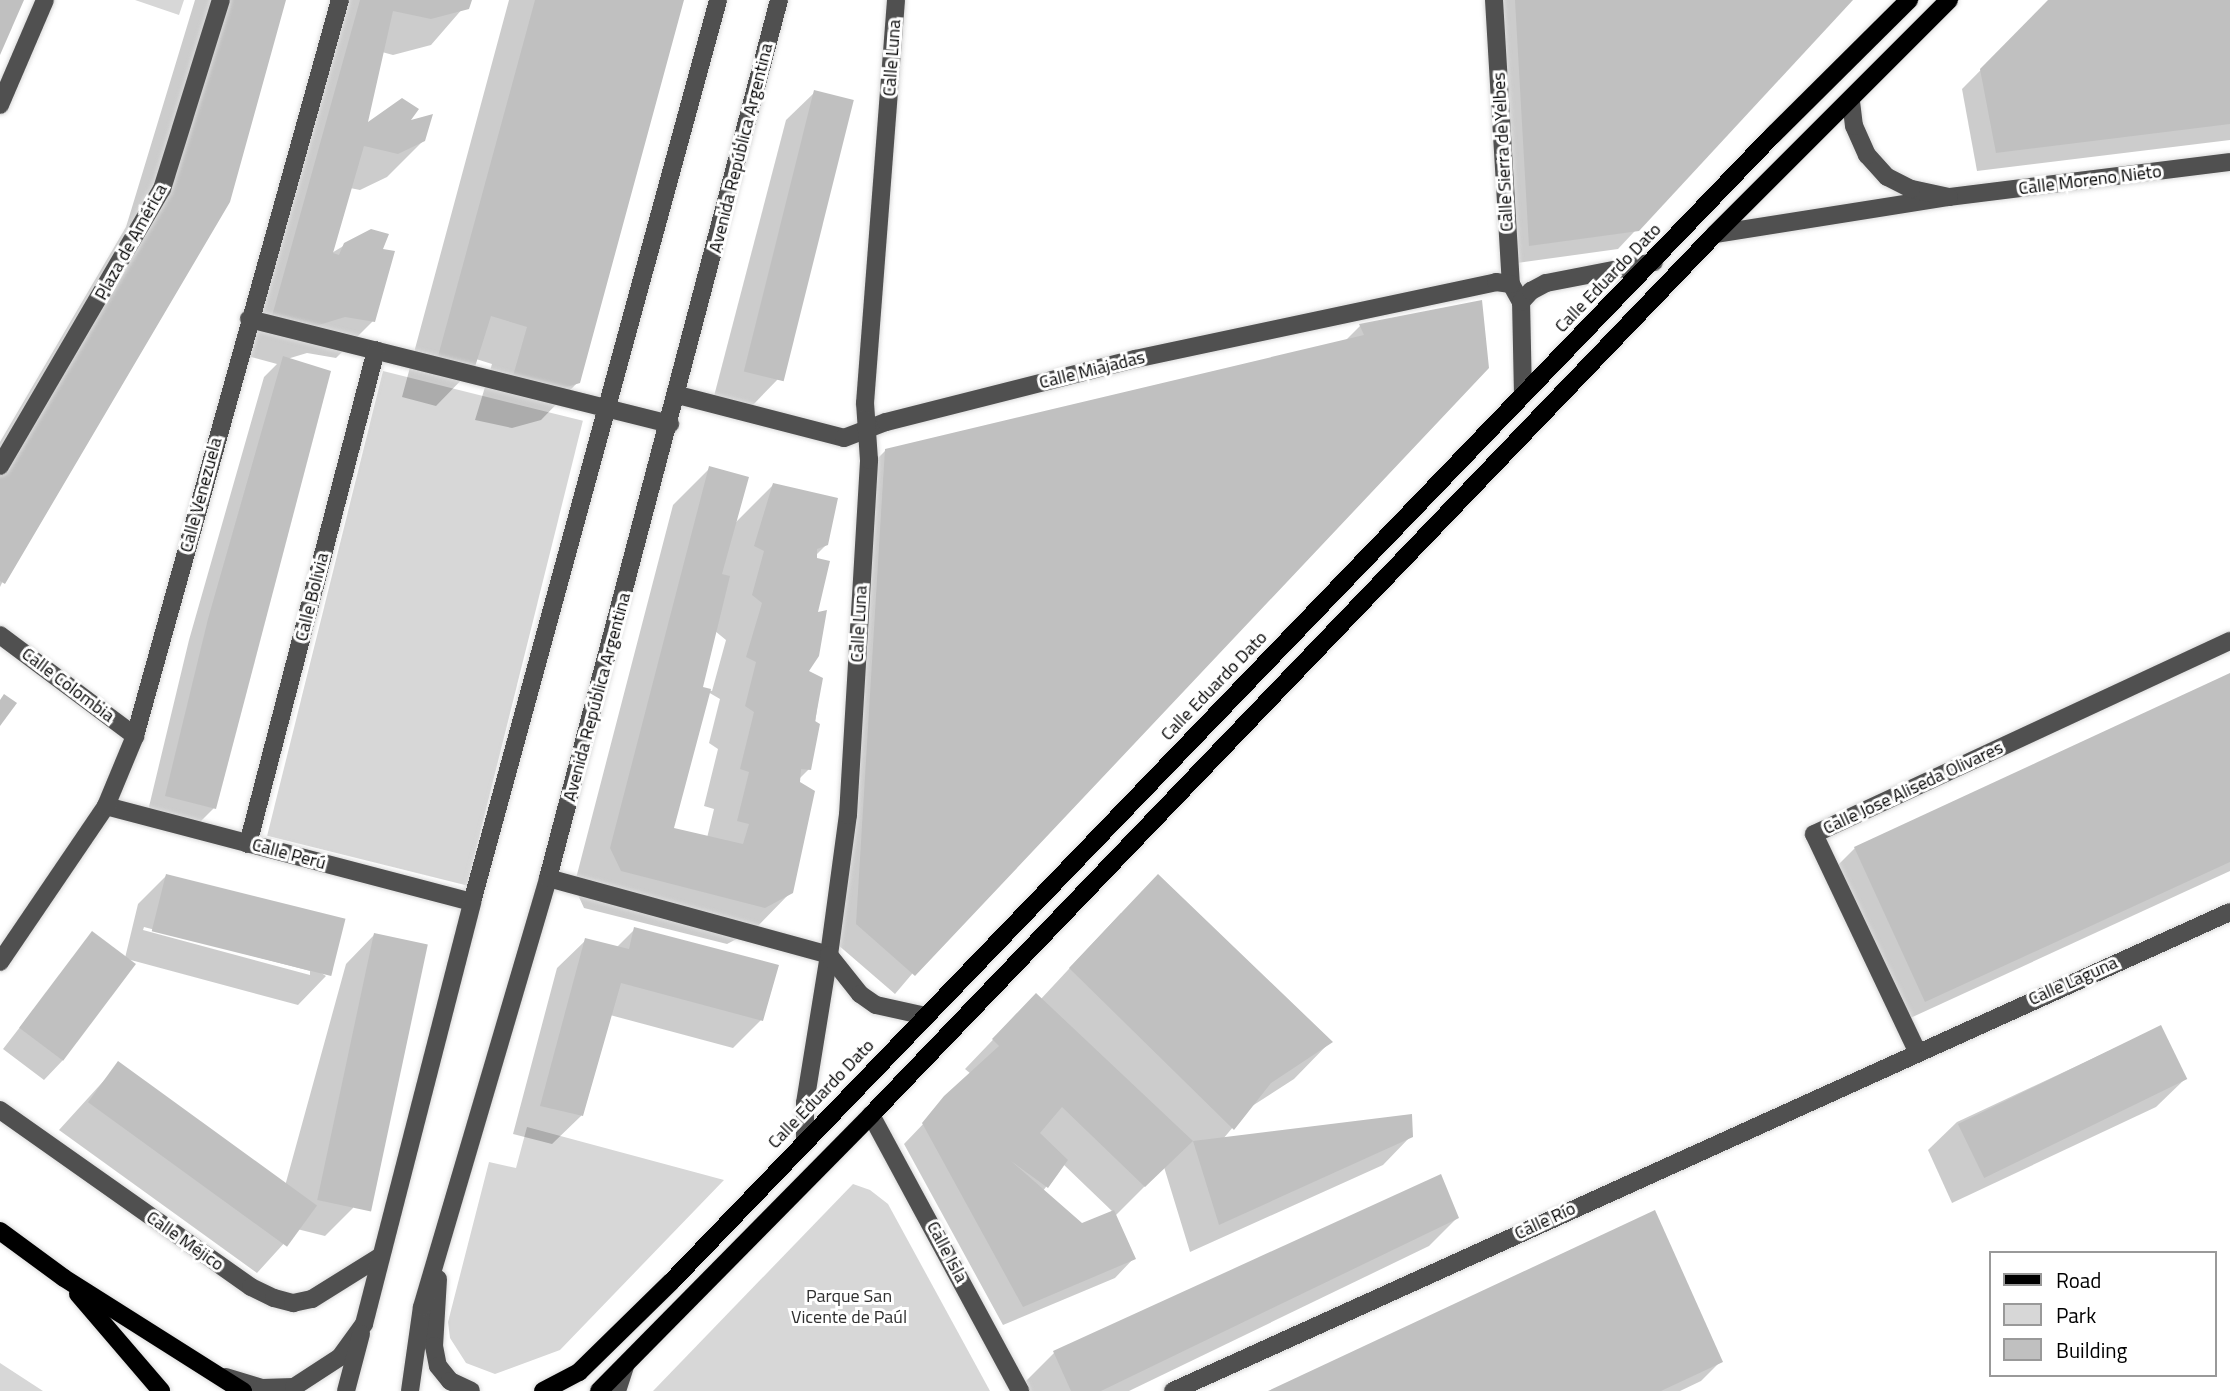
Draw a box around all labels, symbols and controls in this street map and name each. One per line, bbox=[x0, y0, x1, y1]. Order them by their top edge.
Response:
street label: Calle Luna bbox=[879, 19, 905, 97]
street label: Avenida República Argentina bbox=[704, 41, 778, 255]
street label: Calle Sierra de Yelbes bbox=[1488, 72, 1518, 232]
street label: Calle Moreno Nieto bbox=[2017, 161, 2163, 199]
street label: Plaza de América bbox=[90, 180, 172, 304]
street label: Calle Eduardo Dato bbox=[1550, 219, 1666, 337]
street label: Calle Miajadas bbox=[1037, 346, 1147, 394]
street label: Calle Venezuela bbox=[175, 435, 227, 555]
street label: Calle Bolivia bbox=[291, 550, 333, 644]
street label: Calle Luna bbox=[846, 585, 872, 663]
street label: Avenida República Argentina bbox=[559, 590, 635, 804]
street label: Calle Eduardo Dato bbox=[1156, 627, 1272, 745]
street label: Calle Colombia bbox=[17, 643, 119, 727]
street label: Calle Jose Aliseda Olivares bbox=[1820, 737, 2006, 839]
street label: Calle Perú bbox=[250, 834, 328, 874]
street label: Calle Laguna bbox=[2025, 952, 2121, 1010]
street label: Calle Eduardo Dato bbox=[763, 1035, 879, 1153]
street label: Calle Río bbox=[1511, 1198, 1579, 1244]
street label: Calle Méjico bbox=[142, 1207, 228, 1275]
street label: Calle Isla bbox=[922, 1218, 972, 1286]
legend bbox=[1988, 1251, 2216, 1377]
text: Road bbox=[2056, 1264, 2101, 1296]
park label: Parque San Vicente de Paúl bbox=[791, 1286, 907, 1328]
text: Park bbox=[2056, 1299, 2096, 1331]
text: Building bbox=[2056, 1334, 2127, 1366]

